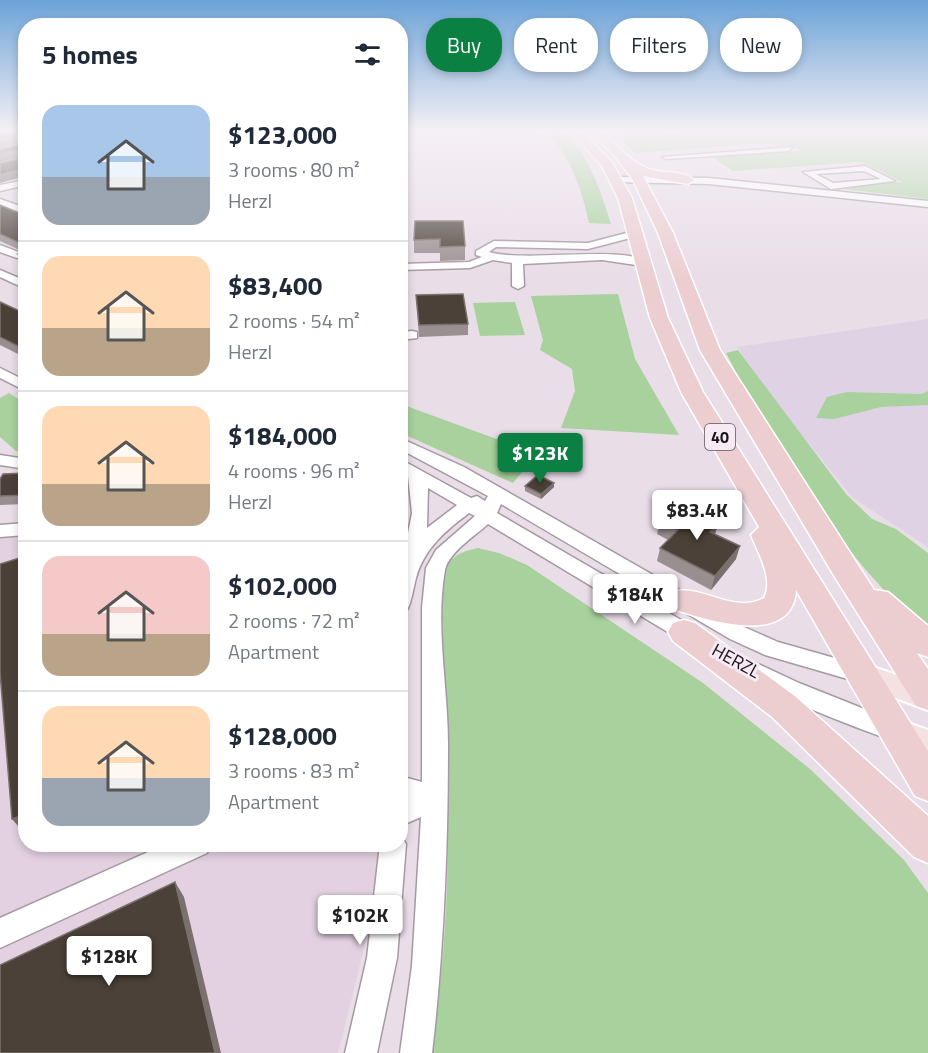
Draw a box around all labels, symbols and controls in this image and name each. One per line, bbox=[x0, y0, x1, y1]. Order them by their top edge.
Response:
chip: Buy bbox=[426, 18, 502, 72]
chip: Rent bbox=[514, 18, 598, 72]
chip: Filters bbox=[610, 18, 708, 72]
chip: New bbox=[720, 18, 802, 72]
text: 5 homes bbox=[42, 35, 138, 74]
icon: filters bbox=[351, 38, 384, 71]
text: $123,000 bbox=[228, 115, 337, 154]
icon: home bbox=[90, 129, 162, 201]
text: 3 rooms · 80 m² bbox=[228, 154, 360, 185]
text: Herzl bbox=[228, 185, 272, 216]
text: $83,400 bbox=[228, 266, 322, 305]
icon: home bbox=[90, 280, 162, 352]
text: 2 rooms · 54 m² bbox=[228, 305, 360, 336]
text: Herzl bbox=[228, 336, 272, 367]
text: $184,000 bbox=[228, 416, 337, 455]
road number: 40 bbox=[705, 424, 735, 450]
icon: home bbox=[90, 430, 162, 502]
pin: $123K bbox=[498, 433, 582, 484]
text: $123K bbox=[512, 437, 568, 468]
text: 4 rooms · 96 m² bbox=[228, 455, 360, 486]
text: Herzl bbox=[228, 486, 272, 517]
pin: $83.4K bbox=[648, 490, 746, 541]
text: $83.4K bbox=[666, 494, 728, 525]
text: $102,000 bbox=[228, 566, 337, 605]
pin: $184K bbox=[593, 574, 677, 625]
text: $184K bbox=[607, 578, 663, 609]
icon: home bbox=[90, 580, 162, 652]
text: 2 rooms · 72 m² bbox=[228, 605, 360, 636]
text: Apartment bbox=[228, 636, 319, 667]
street label: HERZL bbox=[707, 636, 766, 685]
text: $128,000 bbox=[228, 716, 337, 755]
icon: home bbox=[90, 730, 162, 802]
text: 3 rooms · 83 m² bbox=[228, 755, 360, 786]
text: Apartment bbox=[228, 786, 319, 817]
pin: $102K bbox=[318, 895, 402, 946]
text: $102K bbox=[332, 899, 388, 930]
pin: $128K bbox=[67, 936, 151, 987]
text: $128K bbox=[81, 940, 137, 971]

